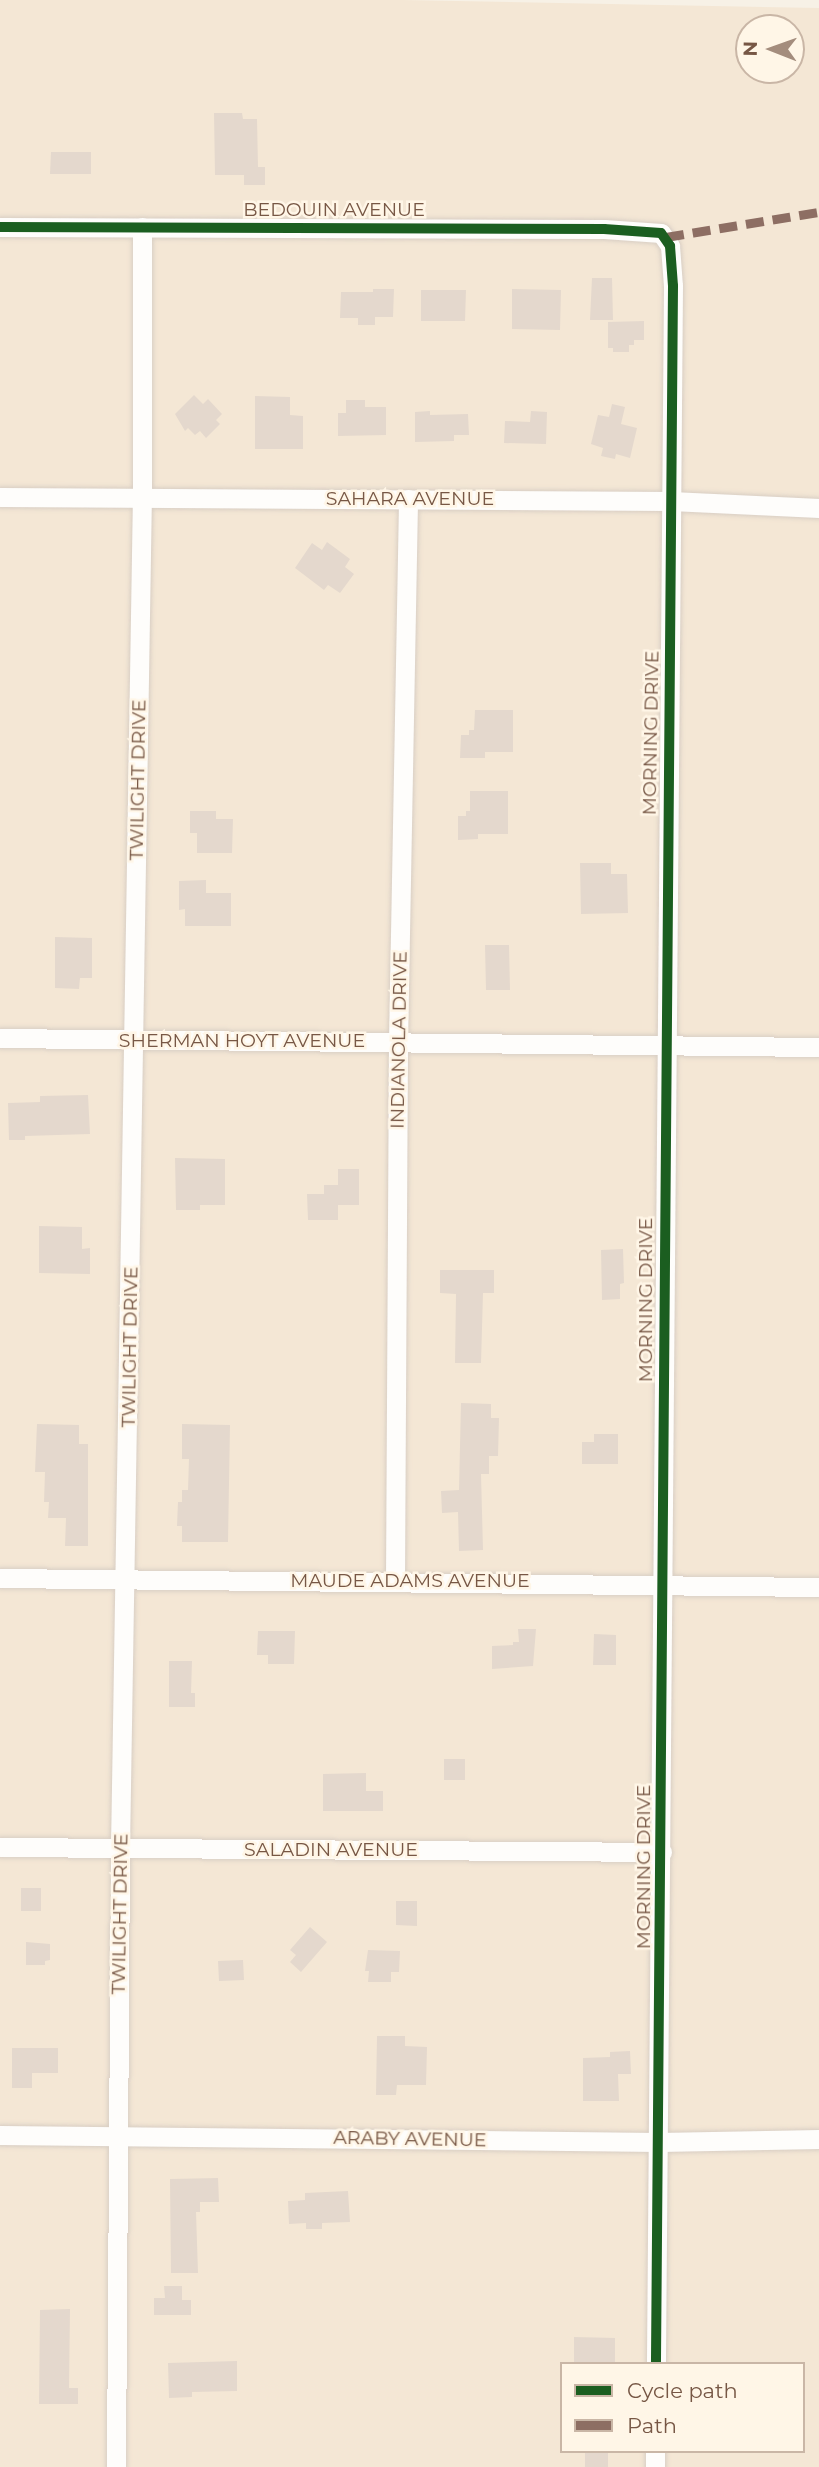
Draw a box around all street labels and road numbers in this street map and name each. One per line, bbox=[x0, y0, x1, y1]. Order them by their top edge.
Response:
street label: BEDOUIN AVENUE bbox=[243, 199, 425, 221]
street label: SAHARA AVENUE bbox=[326, 488, 494, 510]
street label: MORNING DRIVE bbox=[638, 650, 664, 816]
street label: TWILIGHT DRIVE bbox=[125, 699, 151, 861]
street label: INDIANOLA DRIVE bbox=[386, 951, 412, 1129]
street label: SHERMAN HOYT AVENUE bbox=[119, 1030, 365, 1052]
street label: MORNING DRIVE bbox=[635, 1218, 657, 1382]
street label: TWILIGHT DRIVE bbox=[117, 1266, 143, 1428]
street label: MAUDE ADAMS AVENUE bbox=[290, 1570, 530, 1592]
street label: MORNING DRIVE bbox=[633, 1785, 655, 1949]
street label: TWILIGHT DRIVE bbox=[107, 1833, 133, 1995]
street label: SALADIN AVENUE bbox=[244, 1839, 418, 1861]
street label: ARABY AVENUE bbox=[333, 2126, 487, 2152]

